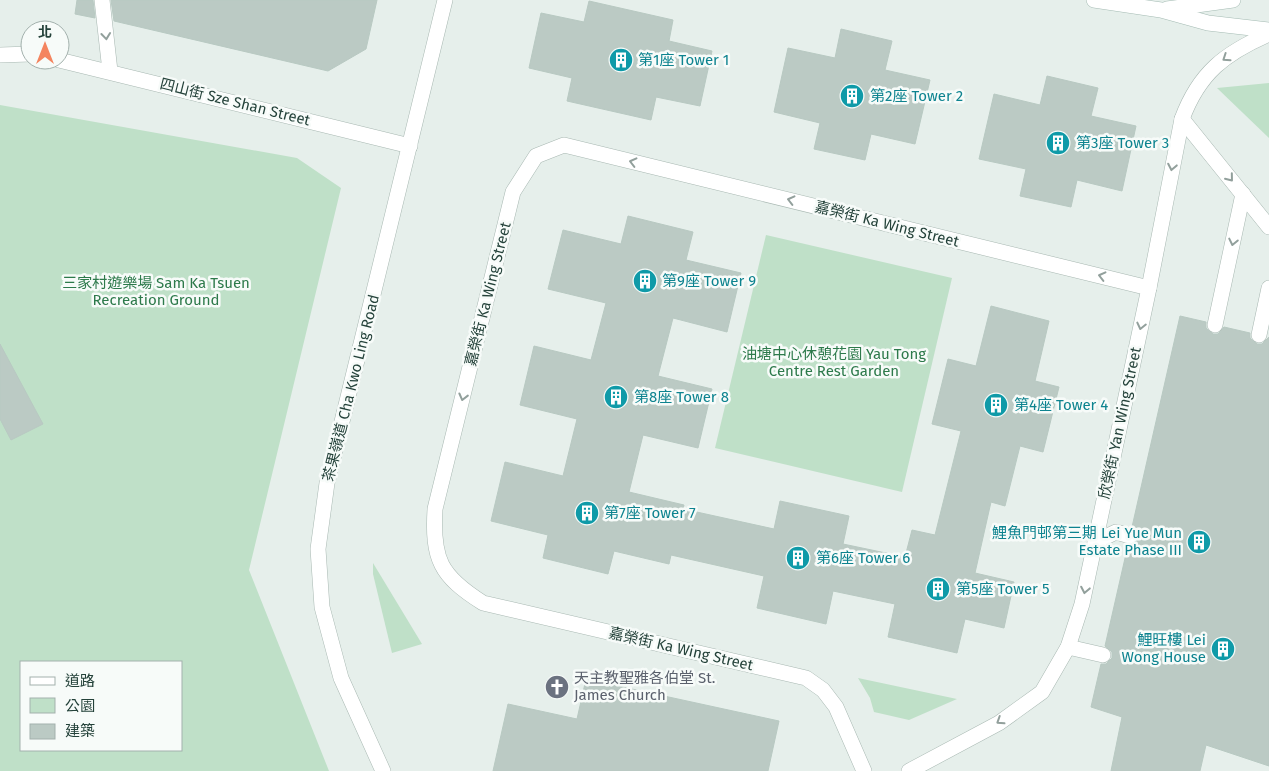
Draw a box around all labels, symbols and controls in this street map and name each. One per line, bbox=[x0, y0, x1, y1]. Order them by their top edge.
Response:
north arrow bbox=[20, 20, 70, 70]
text: 北 bbox=[38, 24, 52, 41]
one-way arrow bbox=[100, 32, 111, 40]
building icon: 第1座 Tower 1 bbox=[608, 47, 634, 73]
place label: 第1座 Tower 1 bbox=[638, 51, 729, 69]
one-way arrow bbox=[1223, 51, 1232, 61]
street label: 四山街 Sze Shan Street bbox=[158, 75, 313, 130]
building icon: 第2座 Tower 2 bbox=[839, 83, 865, 109]
place label: 第2座 Tower 2 bbox=[870, 87, 963, 105]
building icon: 第3座 Tower 3 bbox=[1045, 130, 1071, 156]
place label: 第3座 Tower 3 bbox=[1076, 134, 1169, 152]
one-way arrow bbox=[629, 157, 638, 168]
one-way arrow bbox=[1168, 163, 1178, 171]
one-way arrow bbox=[1225, 172, 1233, 181]
one-way arrow bbox=[786, 195, 795, 206]
street label: 嘉榮街 Ka Wing Street bbox=[813, 197, 961, 251]
street label: 嘉榮街 Ka Wing Street bbox=[461, 220, 515, 368]
one-way arrow bbox=[1228, 237, 1239, 246]
building icon: 第9座 Tower 9 bbox=[632, 268, 658, 294]
place label: 第9座 Tower 9 bbox=[662, 272, 756, 290]
one-way arrow bbox=[1098, 272, 1106, 282]
park label: 三家村遊樂場 Sam Ka Tsuen Recreation Ground bbox=[62, 274, 250, 309]
street label: 茶果嶺道 Cha Kwo Ling Road bbox=[319, 293, 383, 483]
one-way arrow bbox=[1136, 322, 1146, 331]
park label: 油塘中心休憩花園 Yau Tong Centre Rest Garden bbox=[742, 345, 926, 380]
street label: 欣榮街 Yan Wing Street bbox=[1095, 345, 1145, 501]
building icon: 第8座 Tower 8 bbox=[603, 384, 629, 410]
place label: 第8座 Tower 8 bbox=[634, 388, 729, 406]
one-way arrow bbox=[458, 392, 469, 401]
building icon: 第4座 Tower 4 bbox=[983, 392, 1009, 418]
place label: 第4座 Tower 4 bbox=[1014, 396, 1108, 414]
building icon: 第7座 Tower 7 bbox=[574, 500, 600, 526]
place label: 第7座 Tower 7 bbox=[604, 504, 696, 522]
place label: 鯉魚門邨第三期 Lei Yue Mun Estate Phase III bbox=[992, 524, 1182, 559]
building icon: 鯉魚門邨第三期 Lei Yue Mun Estate Phase III bbox=[1186, 529, 1212, 555]
building icon: 第6座 Tower 6 bbox=[785, 545, 811, 571]
place label: 第6座 Tower 6 bbox=[816, 549, 910, 567]
building icon: 第5座 Tower 5 bbox=[925, 576, 951, 602]
place label: 第5座 Tower 5 bbox=[956, 580, 1049, 598]
one-way arrow bbox=[1080, 585, 1091, 594]
street label: 嘉榮街 Ka Wing Street bbox=[607, 624, 756, 675]
place label: 鯉旺樓 Lei Wong House bbox=[1122, 631, 1206, 666]
building icon: 鯉旺樓 Lei Wong House bbox=[1210, 636, 1236, 662]
legend bbox=[20, 661, 182, 751]
place label: 天主教聖雅各伯堂 St. James Church bbox=[574, 669, 715, 704]
text: 道路 bbox=[65, 672, 95, 690]
church icon: 天主教聖雅各伯堂 St. James Church bbox=[544, 674, 570, 700]
text: 公園 bbox=[65, 697, 95, 715]
one-way arrow bbox=[996, 715, 1006, 724]
text: 建築 bbox=[65, 722, 95, 740]

